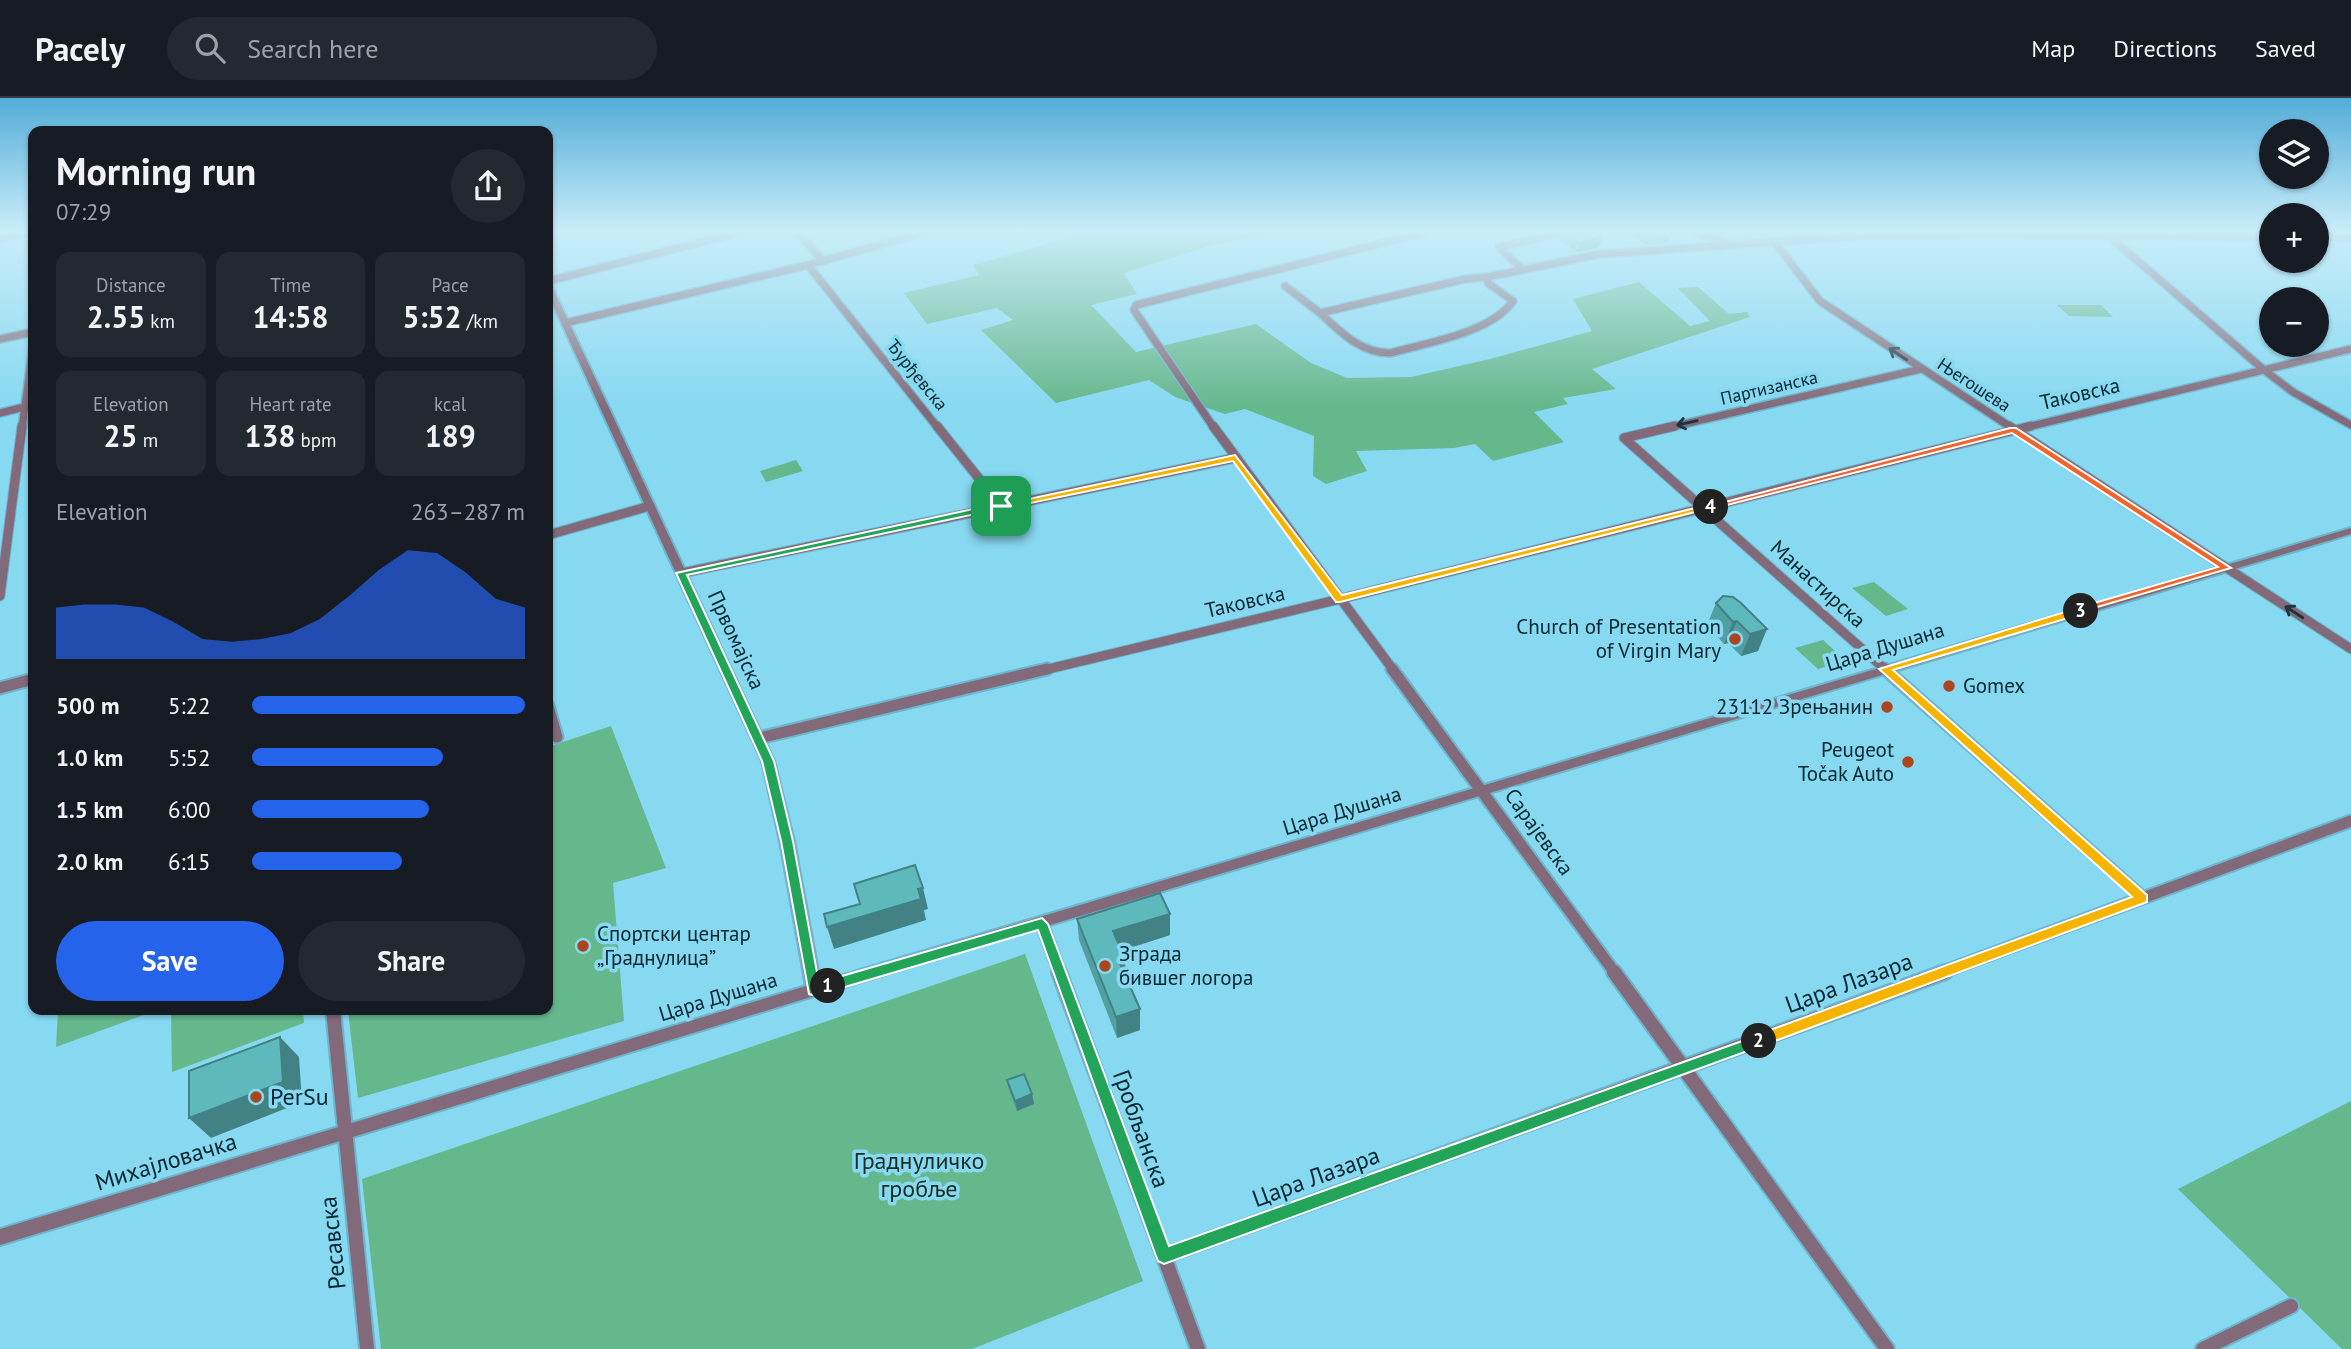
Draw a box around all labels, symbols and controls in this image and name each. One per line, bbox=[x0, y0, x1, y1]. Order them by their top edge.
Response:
search box bbox=[167, 17, 657, 80]
text: Pacely bbox=[35, 27, 125, 70]
icon: search bbox=[191, 29, 229, 67]
text: Search here bbox=[247, 32, 378, 65]
text: Map bbox=[2031, 33, 2075, 64]
text: Directions bbox=[2113, 33, 2217, 64]
text: Saved bbox=[2255, 33, 2316, 64]
map controls bbox=[2259, 119, 2329, 357]
button: layers bbox=[2259, 119, 2329, 189]
text: Morning run bbox=[56, 146, 256, 195]
button: share bbox=[451, 149, 525, 223]
text: 07:29 bbox=[56, 197, 111, 226]
button: + bbox=[2259, 203, 2329, 273]
text: Distance bbox=[96, 273, 166, 297]
text: Time bbox=[270, 273, 311, 297]
text: Pace bbox=[432, 273, 469, 297]
button: − bbox=[2259, 287, 2329, 357]
text: 2.55 bbox=[87, 297, 145, 336]
text: 14:58 bbox=[252, 297, 329, 336]
text: 5:52 bbox=[402, 297, 462, 336]
text: km bbox=[145, 309, 175, 333]
text: /km bbox=[462, 309, 498, 333]
street label: Ђурђевска bbox=[882, 334, 953, 415]
one-way arrow bbox=[1888, 347, 1908, 361]
street label: Његошева bbox=[1933, 352, 2015, 417]
street label: Партизанска bbox=[1718, 365, 1820, 410]
street label: Таковска bbox=[2037, 371, 2123, 416]
text: Elevation bbox=[93, 392, 169, 416]
text: Heart rate bbox=[249, 392, 332, 416]
text: kcal bbox=[434, 392, 466, 416]
text: 25 bbox=[104, 416, 138, 455]
text: 138 bbox=[244, 416, 295, 455]
text: 189 bbox=[425, 416, 476, 455]
one-way arrow bbox=[1676, 417, 1699, 431]
text: m bbox=[138, 428, 158, 452]
text: bpm bbox=[295, 428, 337, 452]
pin bbox=[971, 476, 1031, 536]
icon: arrive bbox=[982, 487, 1020, 525]
pin: 4 bbox=[1694, 490, 1728, 524]
text: 4 bbox=[1705, 494, 1716, 518]
text: Elevation bbox=[56, 497, 148, 526]
text: 263–287 m bbox=[411, 497, 525, 526]
street label: Манастирска bbox=[1765, 534, 1872, 633]
street label: Таковска bbox=[1202, 579, 1288, 624]
street label: Првомајска bbox=[702, 586, 771, 694]
pin: 3 bbox=[2064, 594, 2098, 628]
text: 3 bbox=[2075, 598, 2086, 622]
one-way arrow bbox=[2284, 604, 2304, 618]
place label: Church of Presentation of Virgin Mary bbox=[1516, 613, 1721, 664]
street label: Цара Душана bbox=[1822, 616, 1947, 677]
marker: Church of Presentation of Virgin Mary bbox=[1727, 631, 1743, 647]
place label: Gomex bbox=[1963, 672, 2025, 699]
marker: Gomex bbox=[1941, 678, 1957, 694]
text: 500 m bbox=[56, 691, 119, 720]
text: 5:22 bbox=[168, 691, 211, 720]
place label: 23112 Зрењанин bbox=[1716, 693, 1873, 720]
marker: 23112 Зрењанин bbox=[1879, 699, 1895, 715]
place label: Peugeot Točak Auto bbox=[1798, 736, 1894, 787]
text: 1.0 km bbox=[56, 743, 123, 772]
text: 5:52 bbox=[168, 743, 211, 772]
marker: Peugeot Točak Auto bbox=[1900, 754, 1916, 770]
street label: Цара Душана bbox=[1279, 780, 1404, 841]
street label: Сарајевска bbox=[1499, 783, 1580, 880]
text: 1.5 km bbox=[56, 795, 123, 824]
text: 6:00 bbox=[168, 795, 211, 824]
text: 2.0 km bbox=[56, 847, 123, 876]
text: 6:15 bbox=[168, 847, 211, 876]
place label: Спортски центар „Граднулица” bbox=[597, 920, 751, 971]
button: Save bbox=[56, 921, 284, 1001]
button: Share bbox=[298, 921, 525, 1001]
marker: Спортски центар „Граднулица” bbox=[575, 938, 591, 954]
place label: Зграда бившег логора bbox=[1119, 940, 1253, 991]
street label: Цара Лазара bbox=[1781, 945, 1917, 1020]
marker: Зграда бившег логора bbox=[1097, 958, 1113, 974]
street label: Цара Душана bbox=[655, 966, 780, 1027]
pin: 1 bbox=[810, 968, 846, 1004]
text: 1 bbox=[822, 973, 833, 997]
pin: 2 bbox=[1742, 1024, 1776, 1058]
text: 2 bbox=[1753, 1028, 1764, 1052]
street label: Гробљанска bbox=[1106, 1066, 1177, 1192]
place label: PerSu bbox=[270, 1081, 329, 1112]
marker: PerSu bbox=[248, 1089, 264, 1105]
street label: Михајловачка bbox=[91, 1125, 241, 1198]
street label: Цара Лазара bbox=[1248, 1139, 1384, 1214]
park label: Граднуличко гробље bbox=[854, 1145, 984, 1204]
street label: Ресавска bbox=[312, 1195, 353, 1291]

